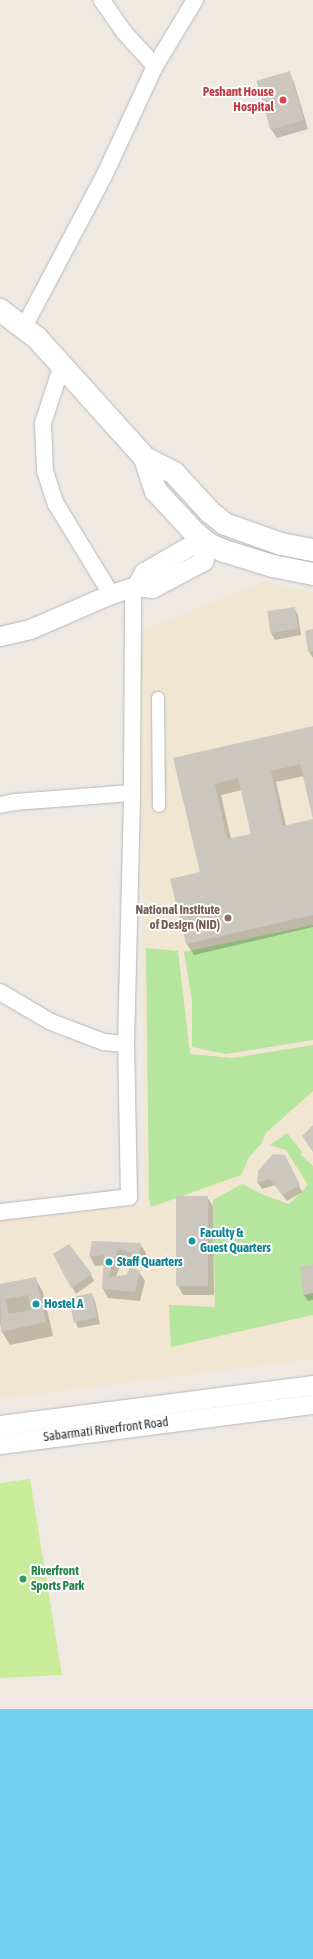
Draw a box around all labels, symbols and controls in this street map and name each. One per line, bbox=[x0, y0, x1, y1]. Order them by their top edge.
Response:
place label: Peshant House Hospital bbox=[203, 85, 274, 116]
marker: Peshant House Hospital bbox=[277, 94, 289, 106]
place label: National Institute of Design (NID) bbox=[135, 903, 220, 934]
marker: National Institute of Design (NID) bbox=[223, 913, 233, 923]
place label: Faculty & Guest Quarters bbox=[200, 1226, 271, 1257]
marker: Faculty & Guest Quarters bbox=[187, 1236, 197, 1246]
place label: Staff Quarters bbox=[117, 1254, 183, 1270]
marker: Staff Quarters bbox=[104, 1257, 114, 1267]
place label: Hostel A bbox=[44, 1296, 83, 1312]
marker: Hostel A bbox=[31, 1299, 41, 1309]
street label: Sabarmati Riverfront Road bbox=[43, 1415, 169, 1445]
place label: Riverfront Sports Park bbox=[31, 1564, 84, 1595]
marker: Riverfront Sports Park bbox=[18, 1574, 28, 1584]

